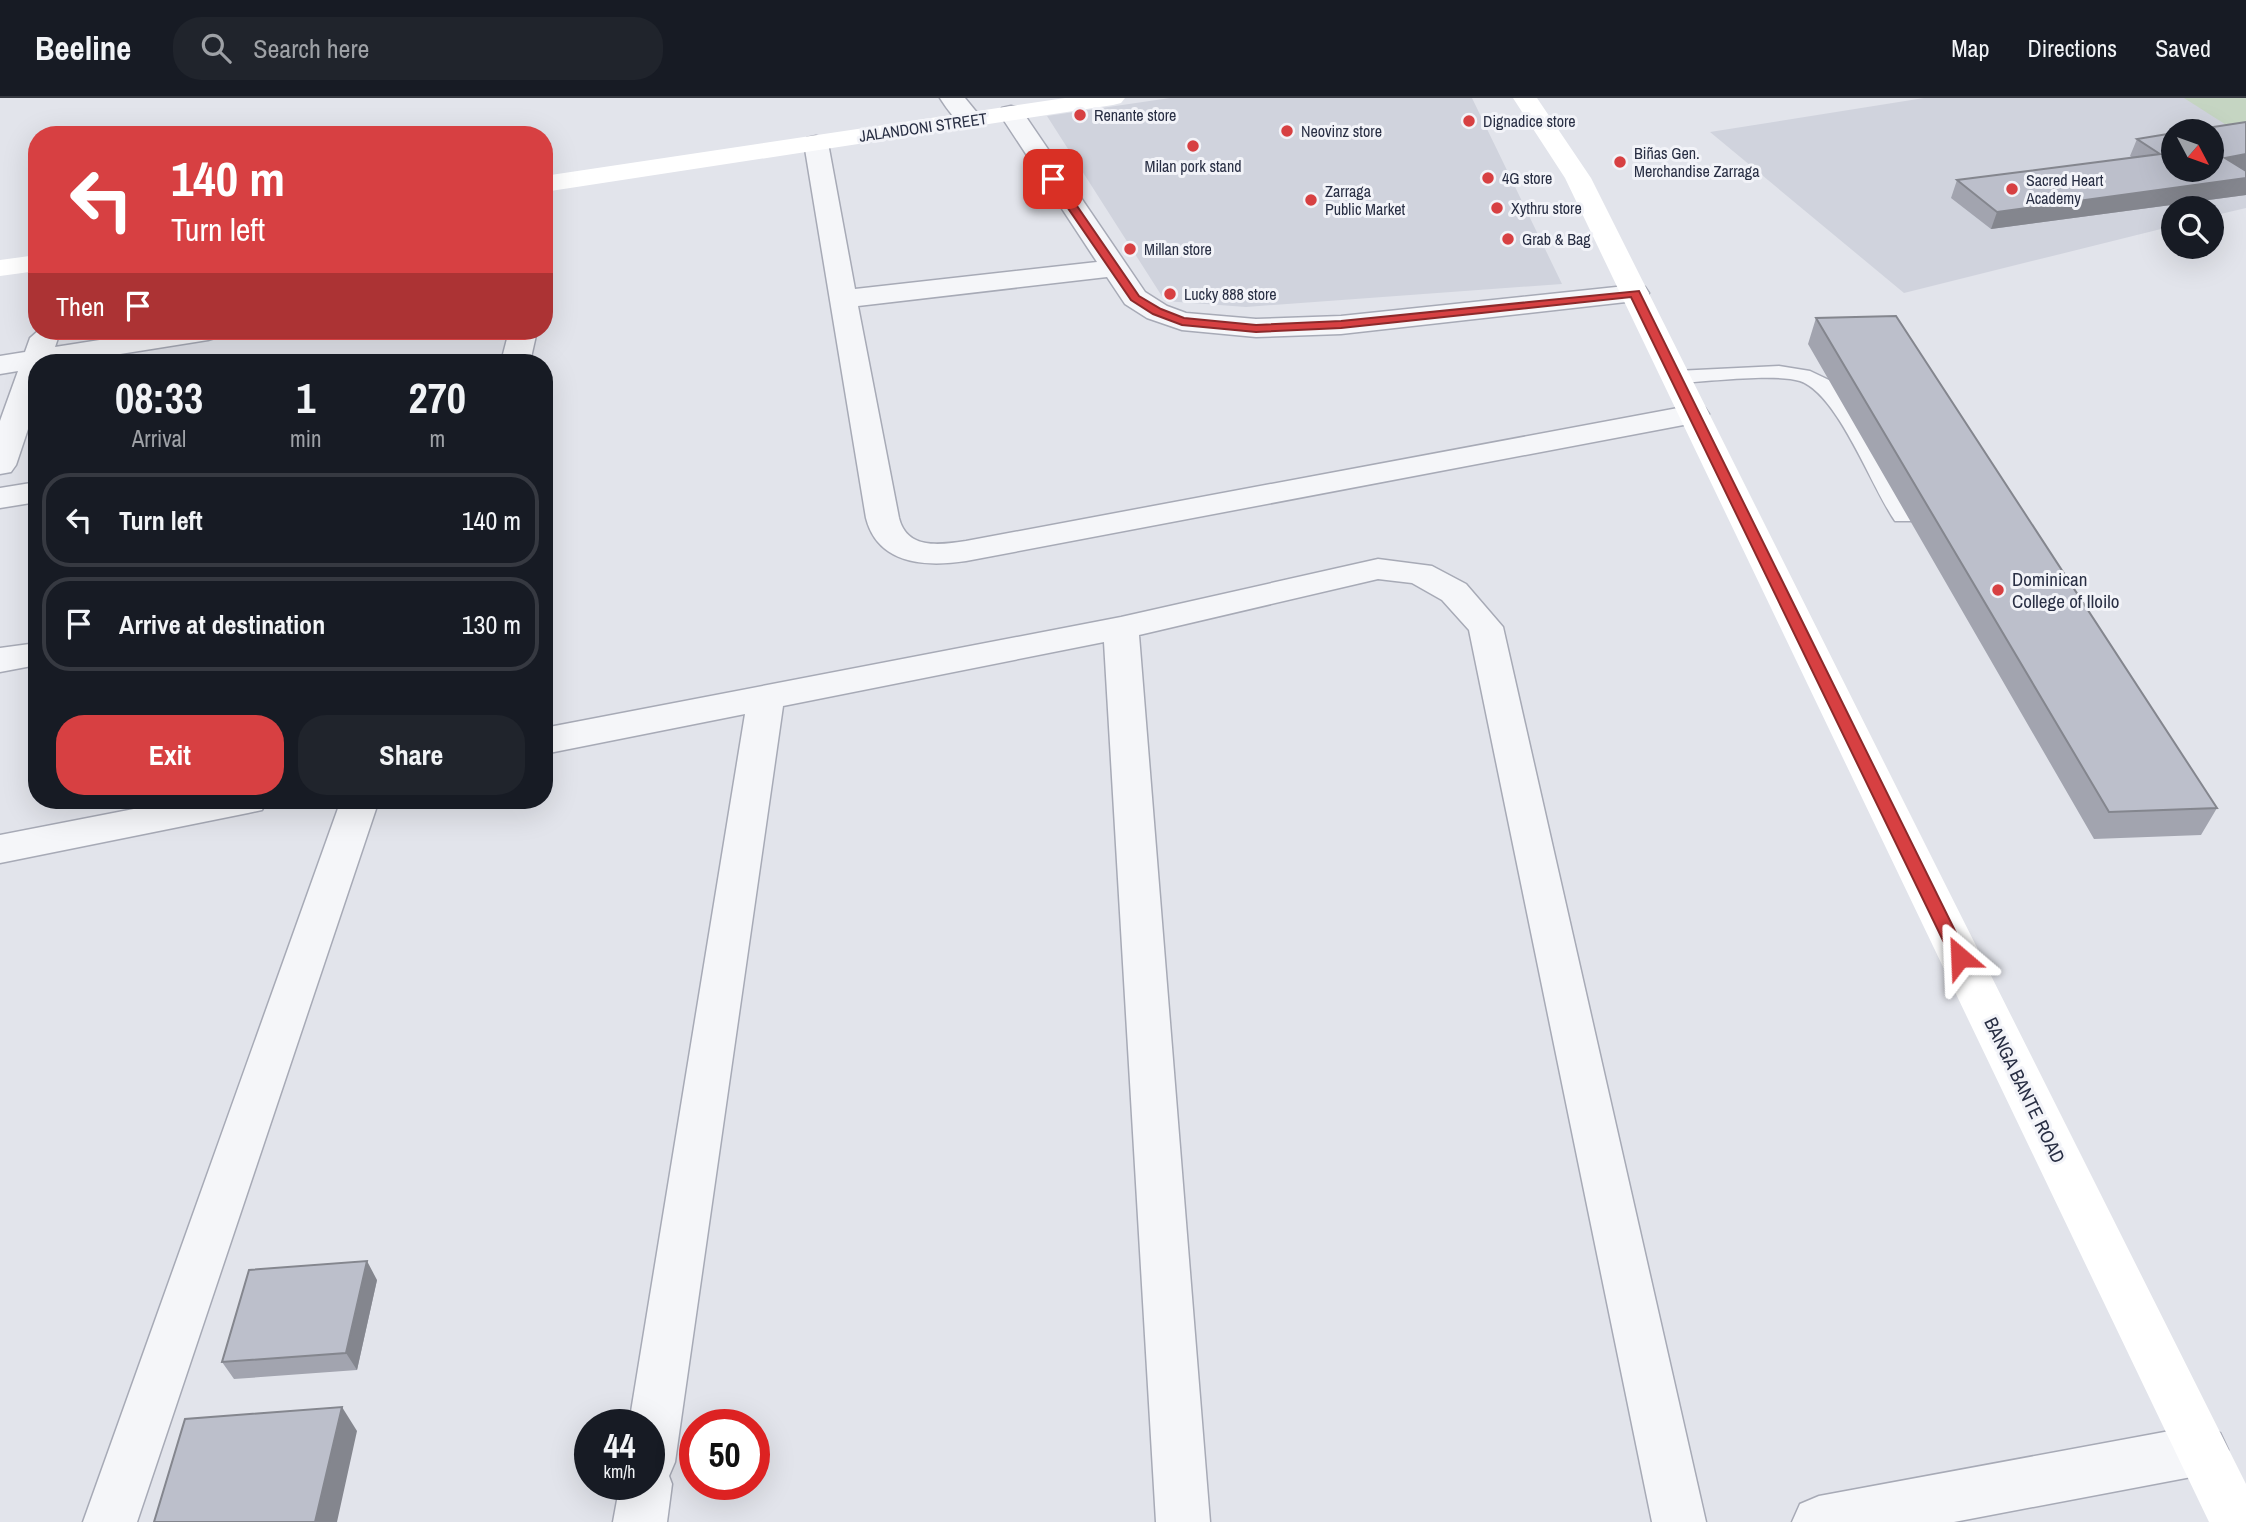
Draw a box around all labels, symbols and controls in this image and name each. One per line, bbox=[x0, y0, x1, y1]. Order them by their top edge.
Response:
search box bbox=[173, 17, 663, 80]
text: Beeline bbox=[35, 26, 131, 70]
icon: search bbox=[197, 29, 235, 67]
text: Search here bbox=[253, 31, 369, 66]
text: Map bbox=[1951, 32, 1989, 64]
text: Directions bbox=[2027, 32, 2117, 64]
text: Saved bbox=[2155, 32, 2211, 64]
place label: Renante store bbox=[1094, 104, 1176, 126]
street label: JALANDONI STREET bbox=[858, 107, 988, 147]
marker: Renante store bbox=[1072, 107, 1088, 123]
place label: Dignadice store bbox=[1483, 110, 1576, 132]
marker: Dignadice store bbox=[1461, 113, 1477, 129]
north arrow bbox=[2161, 119, 2224, 182]
map controls bbox=[2161, 119, 2224, 259]
place label: Neovinz store bbox=[1301, 120, 1382, 142]
marker: Neovinz store bbox=[1279, 123, 1295, 139]
marker: Milan pork stand bbox=[1185, 138, 1201, 154]
place label: Biñas Gen. Merchandise Zarraga bbox=[1634, 142, 1760, 182]
text: 140 m bbox=[171, 145, 285, 211]
pin bbox=[1023, 149, 1083, 209]
icon: left bbox=[56, 154, 147, 245]
marker: Biñas Gen. Merchandise Zarraga bbox=[1612, 154, 1628, 170]
place label: Milan pork stand bbox=[1145, 155, 1242, 177]
icon: arrive bbox=[1034, 160, 1072, 198]
place label: 4G store bbox=[1502, 167, 1552, 189]
place label: Sacred Heart Academy bbox=[2025, 169, 2104, 209]
marker: 4G store bbox=[1480, 170, 1496, 186]
place label: Zarraga Public Market bbox=[1325, 180, 1406, 220]
marker: Sacred Heart Academy bbox=[2004, 181, 2020, 197]
marker: Zarraga Public Market bbox=[1303, 192, 1319, 208]
button: search bbox=[2161, 196, 2224, 259]
place label: Xythru store bbox=[1511, 197, 1582, 219]
marker: Xythru store bbox=[1489, 200, 1505, 216]
text: Turn left bbox=[171, 208, 265, 251]
place label: Grab & Bag bbox=[1522, 228, 1591, 250]
marker: Grab & Bag bbox=[1500, 231, 1516, 247]
place label: Millan store bbox=[1144, 238, 1212, 260]
marker: Millan store bbox=[1122, 241, 1138, 257]
place label: Lucky 888 store bbox=[1184, 283, 1277, 305]
marker: Lucky 888 store bbox=[1162, 286, 1178, 302]
icon: arrive bbox=[119, 287, 157, 325]
text: Then bbox=[56, 289, 105, 324]
text: 08:33 bbox=[115, 370, 203, 426]
text: 1 bbox=[296, 370, 315, 426]
text: 270 bbox=[409, 370, 466, 426]
text: Arrival bbox=[132, 423, 186, 454]
text: min bbox=[290, 423, 322, 454]
text: m bbox=[429, 423, 445, 454]
icon: left bbox=[60, 501, 98, 539]
text: Turn left bbox=[119, 503, 203, 538]
text: 140 m bbox=[462, 503, 521, 538]
place label: Dominican College of Iloilo bbox=[2012, 566, 2119, 614]
marker: Dominican College of Iloilo bbox=[1990, 582, 2006, 598]
icon: arrive bbox=[60, 605, 98, 643]
text: Arrive at destination bbox=[119, 607, 325, 642]
text: 130 m bbox=[462, 607, 521, 642]
button: Exit bbox=[56, 715, 284, 795]
button: Share bbox=[298, 715, 525, 795]
position arrow bbox=[1923, 920, 1997, 994]
street label: BANGA BANTE ROAD bbox=[1978, 1013, 2072, 1167]
speed limit sign: 50 bbox=[679, 1409, 770, 1500]
text: 44 bbox=[604, 1422, 635, 1469]
text: km/h bbox=[604, 1459, 636, 1484]

